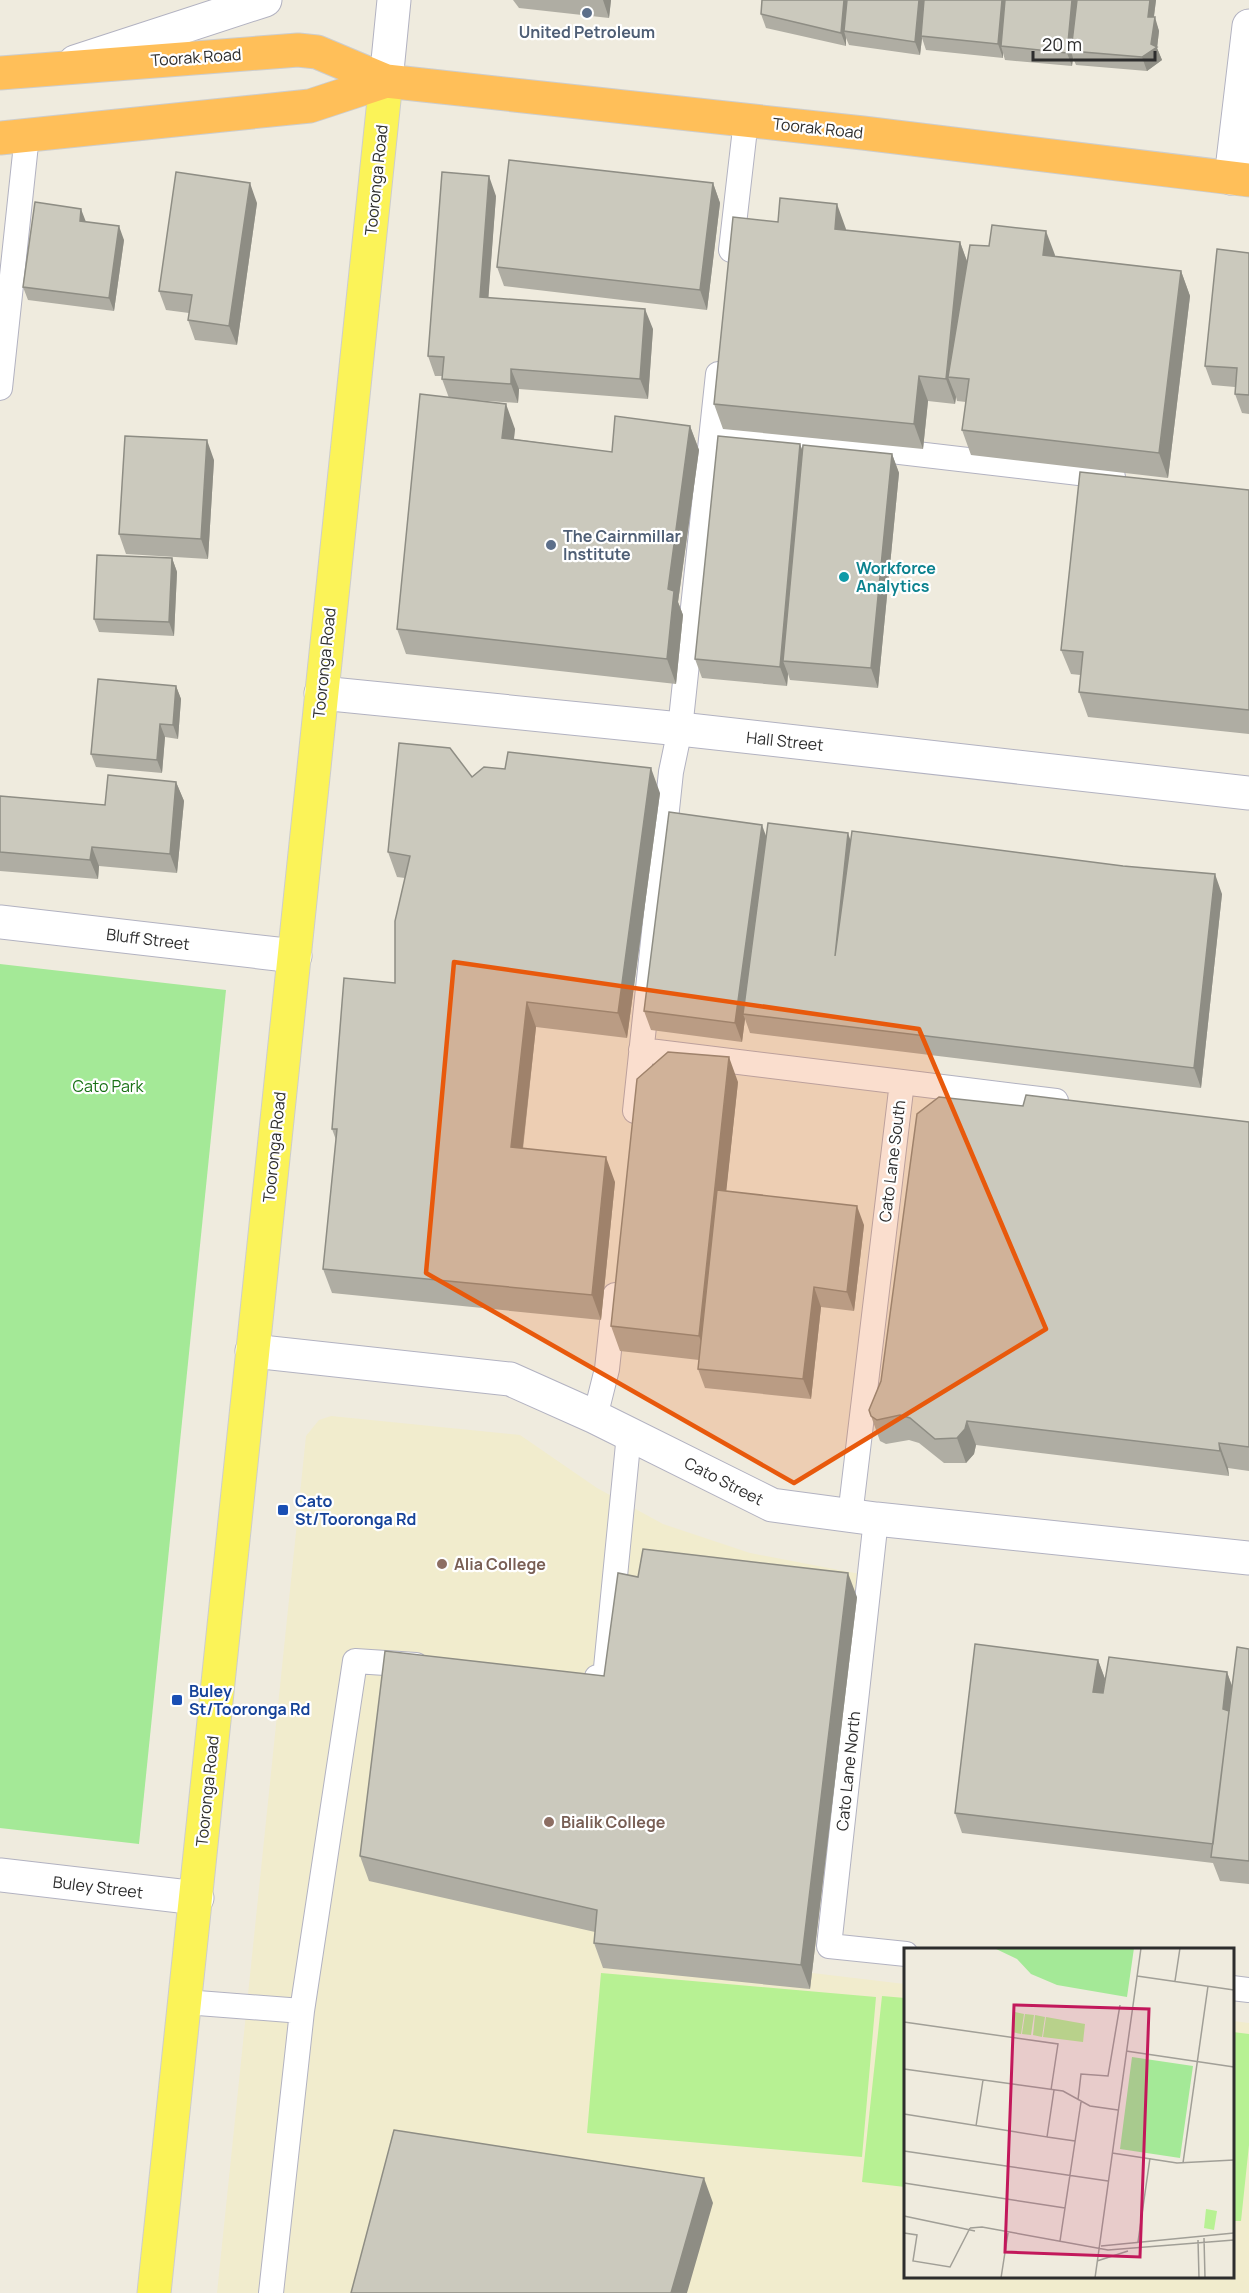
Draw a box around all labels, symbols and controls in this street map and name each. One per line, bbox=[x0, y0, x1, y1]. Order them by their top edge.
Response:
marker: United Petroleum bbox=[580, 6, 594, 20]
place label: United Petroleum bbox=[519, 21, 655, 43]
scale bar bbox=[1033, 24, 1154, 62]
text: 20 m bbox=[1042, 32, 1082, 56]
street label: Toorak Road bbox=[150, 43, 242, 71]
street label: Toorak Road bbox=[772, 112, 864, 144]
street label: Tooronga Road bbox=[359, 124, 393, 236]
place label: The Cairnmillar Institute bbox=[563, 525, 681, 565]
marker: The Cairnmillar Institute bbox=[544, 538, 558, 552]
place label: Workforce Analytics bbox=[856, 557, 936, 597]
marker: Workforce Analytics bbox=[837, 570, 851, 584]
street label: Tooronga Road bbox=[307, 607, 341, 719]
street label: Hall Street bbox=[745, 726, 825, 756]
street label: Bluff Street bbox=[105, 923, 191, 955]
park label: Cato Park bbox=[73, 1075, 145, 1097]
street label: Tooronga Road bbox=[257, 1091, 291, 1203]
street label: Cato Lane South bbox=[874, 1099, 910, 1223]
street label: Cato Street bbox=[681, 1452, 767, 1510]
place label: Cato St/Tooronga Rd bbox=[295, 1490, 416, 1530]
marker: Cato St/Tooronga Rd bbox=[276, 1503, 290, 1517]
place label: Alia College bbox=[454, 1553, 546, 1575]
marker: Alia College bbox=[435, 1557, 449, 1571]
place label: Buley St/Tooronga Rd bbox=[189, 1680, 310, 1720]
marker: Buley St/Tooronga Rd bbox=[170, 1693, 184, 1707]
street label: Cato Lane North bbox=[831, 1710, 865, 1832]
street label: Tooronga Road bbox=[190, 1735, 224, 1847]
place label: Bialik College bbox=[561, 1811, 666, 1833]
marker: Bialik College bbox=[542, 1815, 556, 1829]
street label: Buley Street bbox=[52, 1871, 144, 1903]
inset map bbox=[904, 1948, 1234, 2278]

